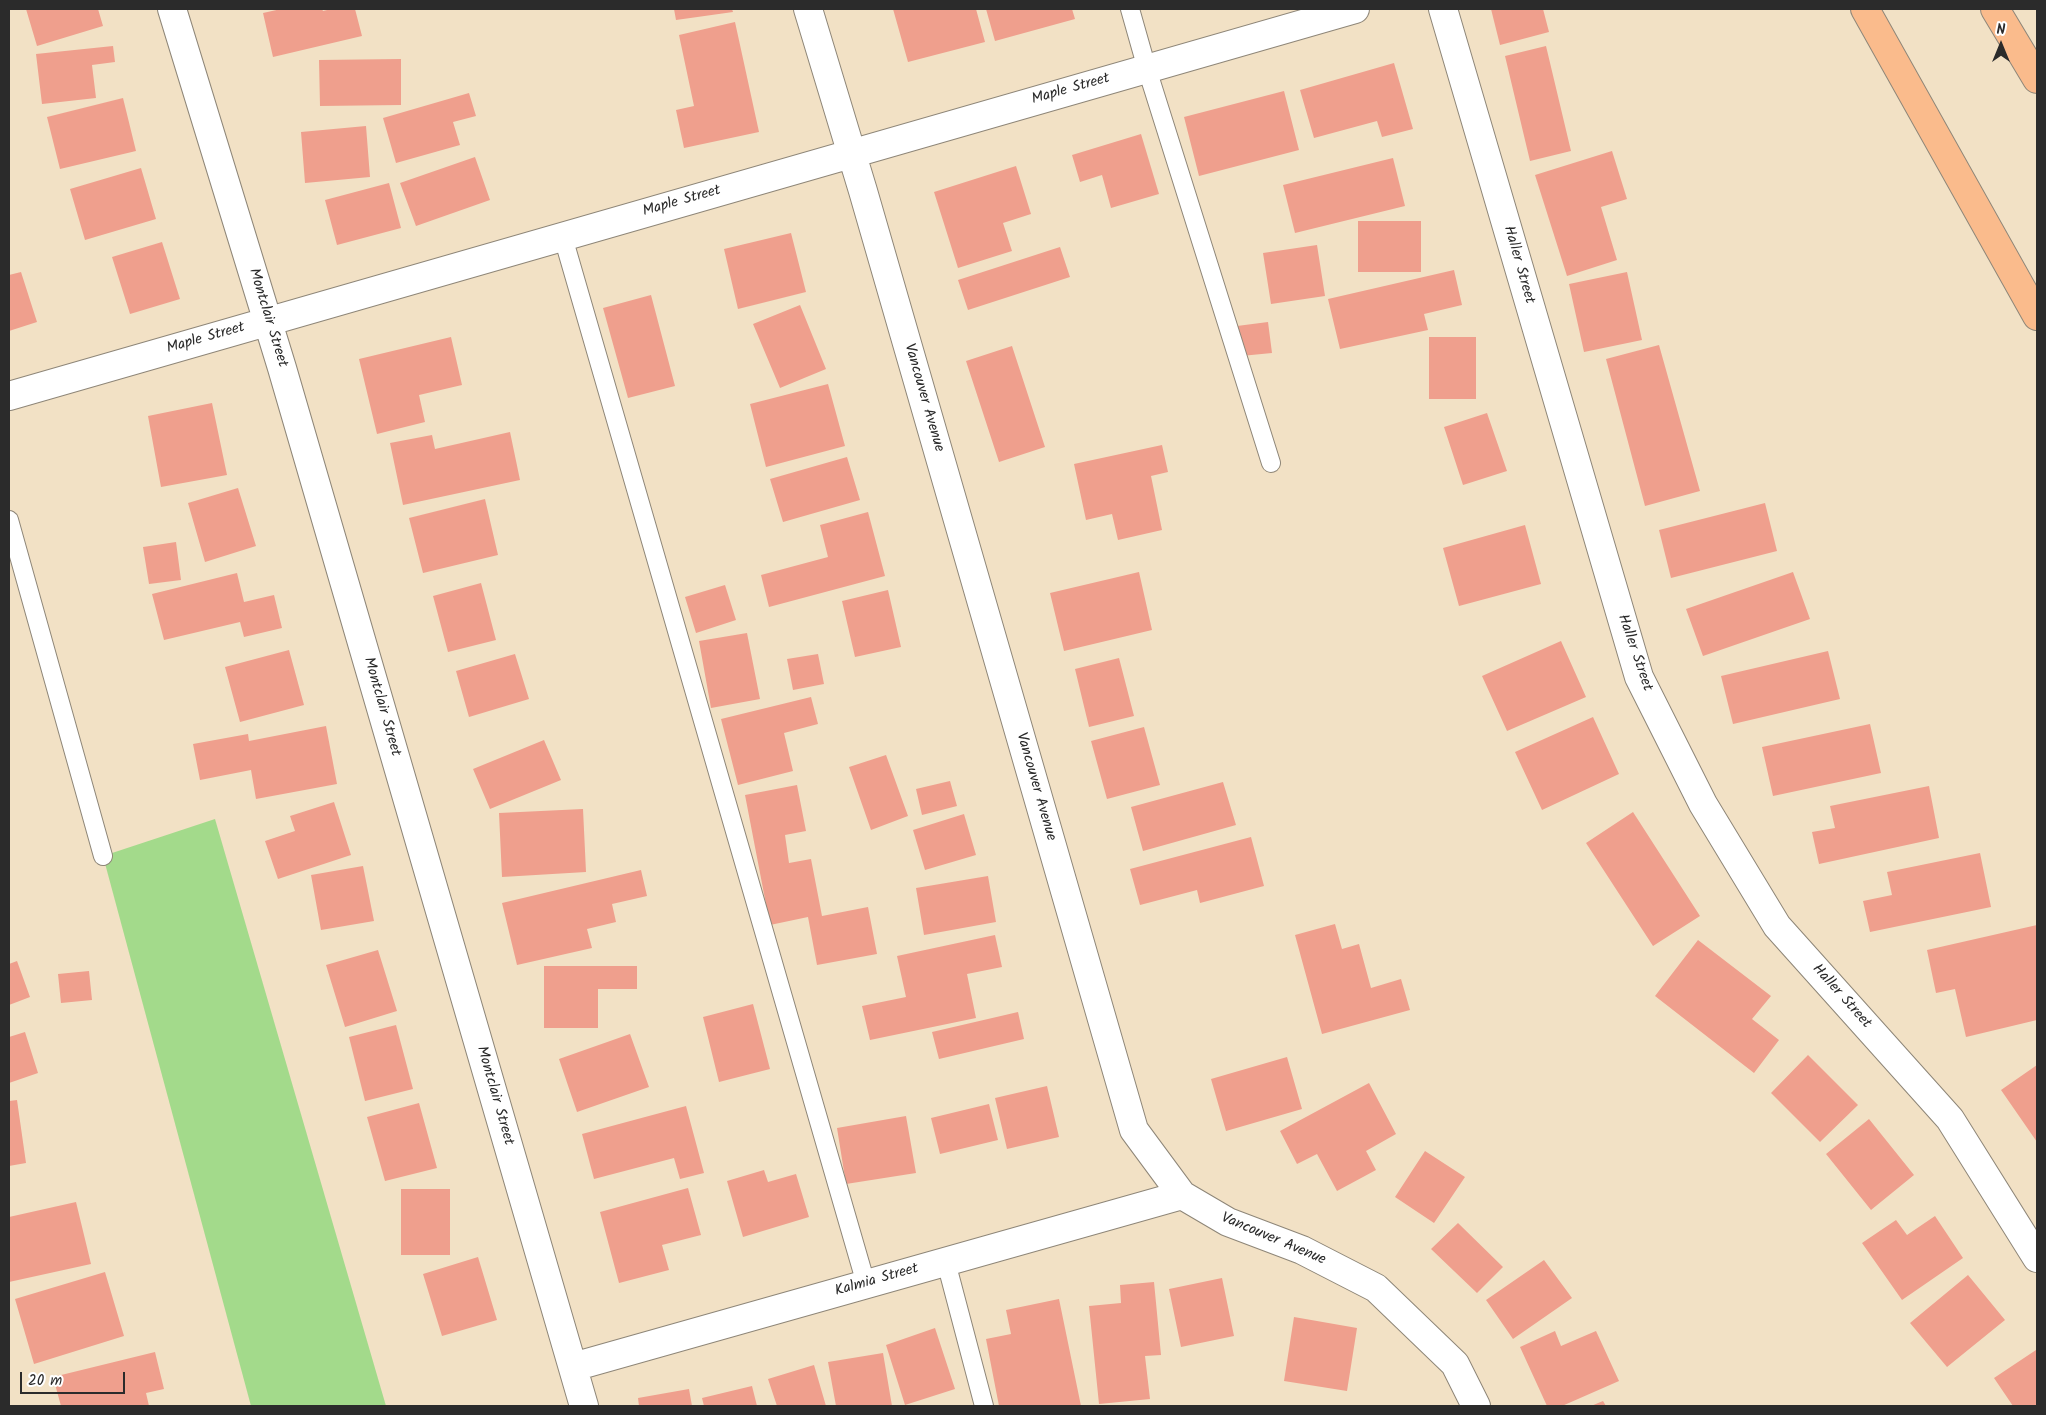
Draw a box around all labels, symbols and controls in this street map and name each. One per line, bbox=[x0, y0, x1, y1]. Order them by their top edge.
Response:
text: N bbox=[1997, 19, 2005, 41]
north arrow bbox=[1976, 20, 2026, 70]
street label: Maple Street bbox=[1030, 70, 1112, 110]
street label: Maple Street bbox=[641, 182, 723, 222]
street label: Haller Street bbox=[1498, 224, 1538, 306]
street label: Montclair Street bbox=[243, 266, 291, 370]
street label: Maple Street bbox=[165, 319, 247, 359]
street label: Vancouver Avenue bbox=[899, 342, 947, 454]
street label: Haller Street bbox=[1612, 612, 1656, 694]
street label: Montclair Street bbox=[358, 655, 404, 759]
street label: Vancouver Avenue bbox=[1011, 731, 1059, 843]
street label: Haller Street bbox=[1807, 961, 1875, 1033]
street label: Montclair Street bbox=[471, 1044, 517, 1148]
street label: Vancouver Avenue bbox=[1218, 1210, 1328, 1270]
street label: Kalmia Street bbox=[833, 1260, 921, 1302]
scale bar bbox=[22, 1362, 128, 1394]
text: 20 m bbox=[28, 1369, 62, 1393]

